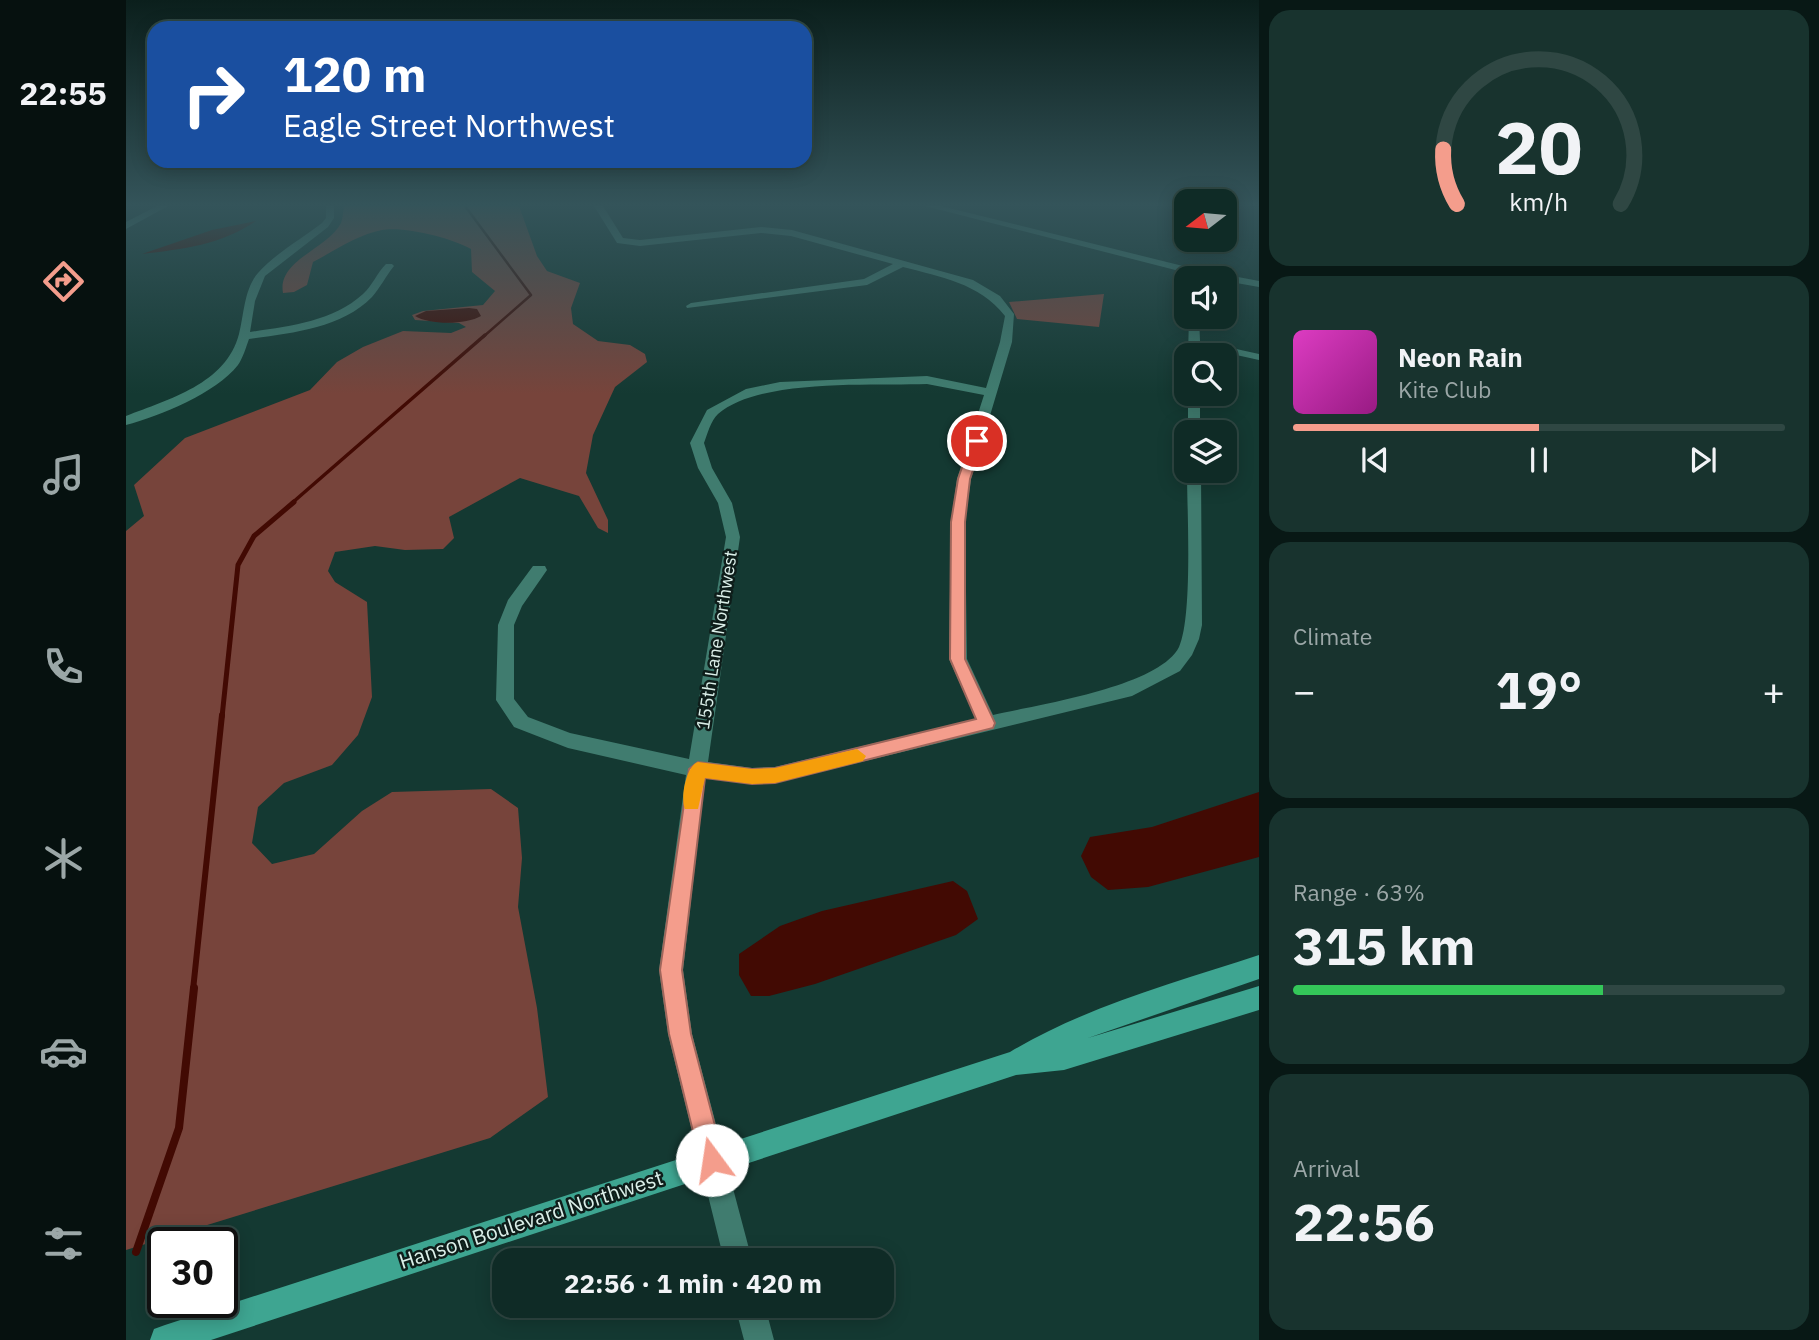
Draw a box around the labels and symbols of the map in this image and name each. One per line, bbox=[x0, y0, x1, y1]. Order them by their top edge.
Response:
north arrow bbox=[1174, 189, 1237, 252]
pin bbox=[947, 411, 1007, 471]
street label: 155th Lane Northwest bbox=[691, 549, 742, 731]
position arrow bbox=[675, 1123, 749, 1197]
street label: Hanson Boulevard Northwest bbox=[395, 1163, 666, 1275]
speed limit sign: 30 bbox=[147, 1227, 238, 1318]

